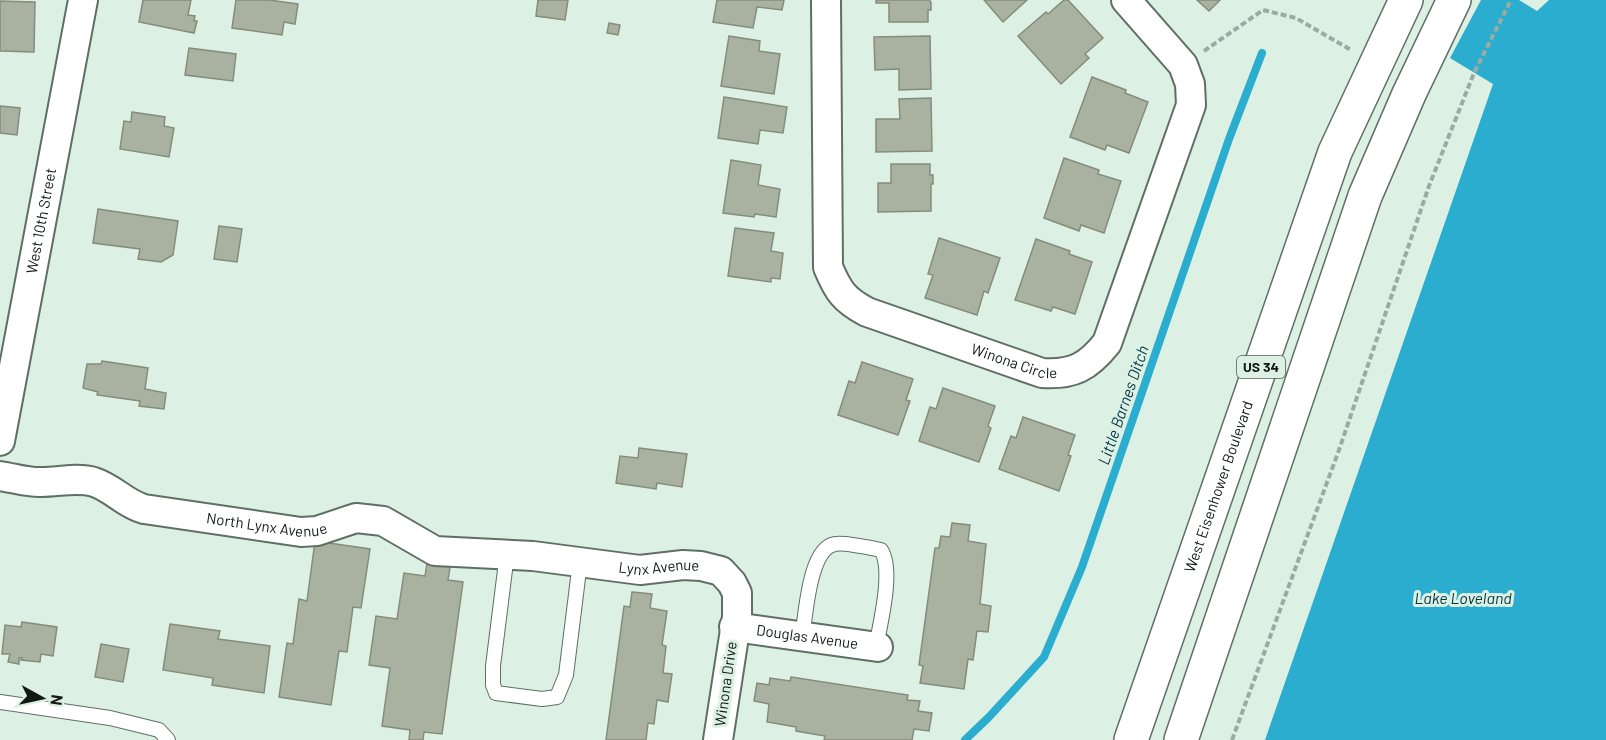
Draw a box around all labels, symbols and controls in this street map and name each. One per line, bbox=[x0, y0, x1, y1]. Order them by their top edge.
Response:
street label: West 10th Street bbox=[22, 166, 59, 275]
street label: Winona Circle bbox=[969, 339, 1057, 382]
water label: Little Barnes Ditch bbox=[1093, 343, 1152, 467]
road number: US 34 bbox=[1237, 356, 1285, 378]
street label: West Eisenhower Boulevard bbox=[1180, 398, 1256, 575]
street label: North Lynx Avenue bbox=[205, 508, 329, 540]
street label: Lynx Avenue bbox=[618, 555, 700, 578]
water label: Lake Loveland bbox=[1414, 588, 1512, 607]
street label: Douglas Avenue bbox=[755, 620, 859, 652]
street label: Winona Drive bbox=[710, 640, 740, 727]
north arrow bbox=[12, 668, 72, 728]
text: N bbox=[47, 694, 67, 707]

